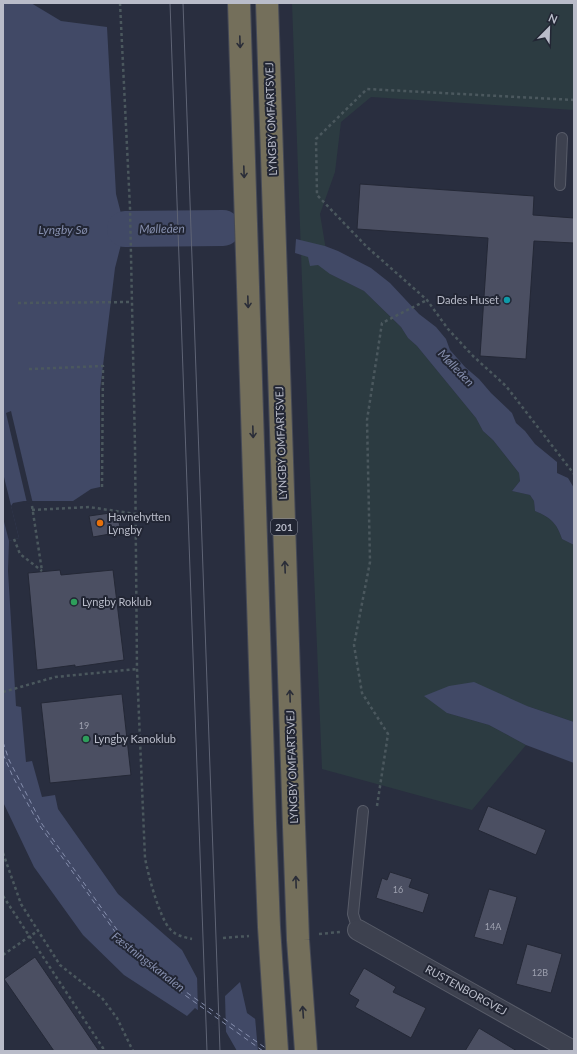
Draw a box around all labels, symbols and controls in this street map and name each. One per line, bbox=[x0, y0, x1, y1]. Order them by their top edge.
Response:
north arrow bbox=[529, 8, 569, 48]
text: N bbox=[547, 11, 560, 26]
one-way arrow bbox=[236, 35, 244, 48]
street label: LYNGBY OMFARTSVEJ bbox=[262, 62, 279, 176]
one-way arrow bbox=[241, 165, 248, 178]
water label: Mølleåen bbox=[139, 221, 185, 236]
water label: Lyngby Sø bbox=[38, 222, 88, 237]
place label: Dades Huset bbox=[437, 293, 499, 306]
one-way arrow bbox=[245, 295, 252, 308]
marker: Dades Huset bbox=[502, 295, 512, 305]
water label: Mølleåen bbox=[435, 346, 478, 389]
street label: LYNGBY OMFARTSVEJ bbox=[272, 386, 289, 500]
one-way arrow bbox=[249, 425, 256, 438]
place label: Havnehytten Lyngby bbox=[108, 510, 170, 536]
marker: Havnehytten Lyngby bbox=[95, 518, 105, 528]
road number: 201 bbox=[271, 519, 297, 535]
one-way arrow bbox=[282, 561, 289, 574]
place label: Lyngby Roklub bbox=[82, 595, 152, 608]
marker: Lyngby Roklub bbox=[69, 597, 79, 607]
one-way arrow bbox=[286, 690, 293, 703]
street label: LYNGBY OMFARTSVEJ bbox=[283, 710, 300, 824]
house number: 19 bbox=[79, 720, 89, 731]
place label: Lyngby Kanoklub bbox=[94, 732, 176, 745]
marker: Lyngby Kanoklub bbox=[81, 734, 91, 744]
one-way arrow bbox=[292, 876, 300, 889]
house number: 16 bbox=[393, 884, 403, 895]
house number: 14A bbox=[485, 921, 502, 932]
water label: Fæstningskanalen bbox=[109, 928, 188, 995]
street label: RUSTENBORGVEJ bbox=[423, 962, 509, 1017]
house number: 12B bbox=[532, 967, 548, 978]
one-way arrow bbox=[300, 1006, 307, 1019]

